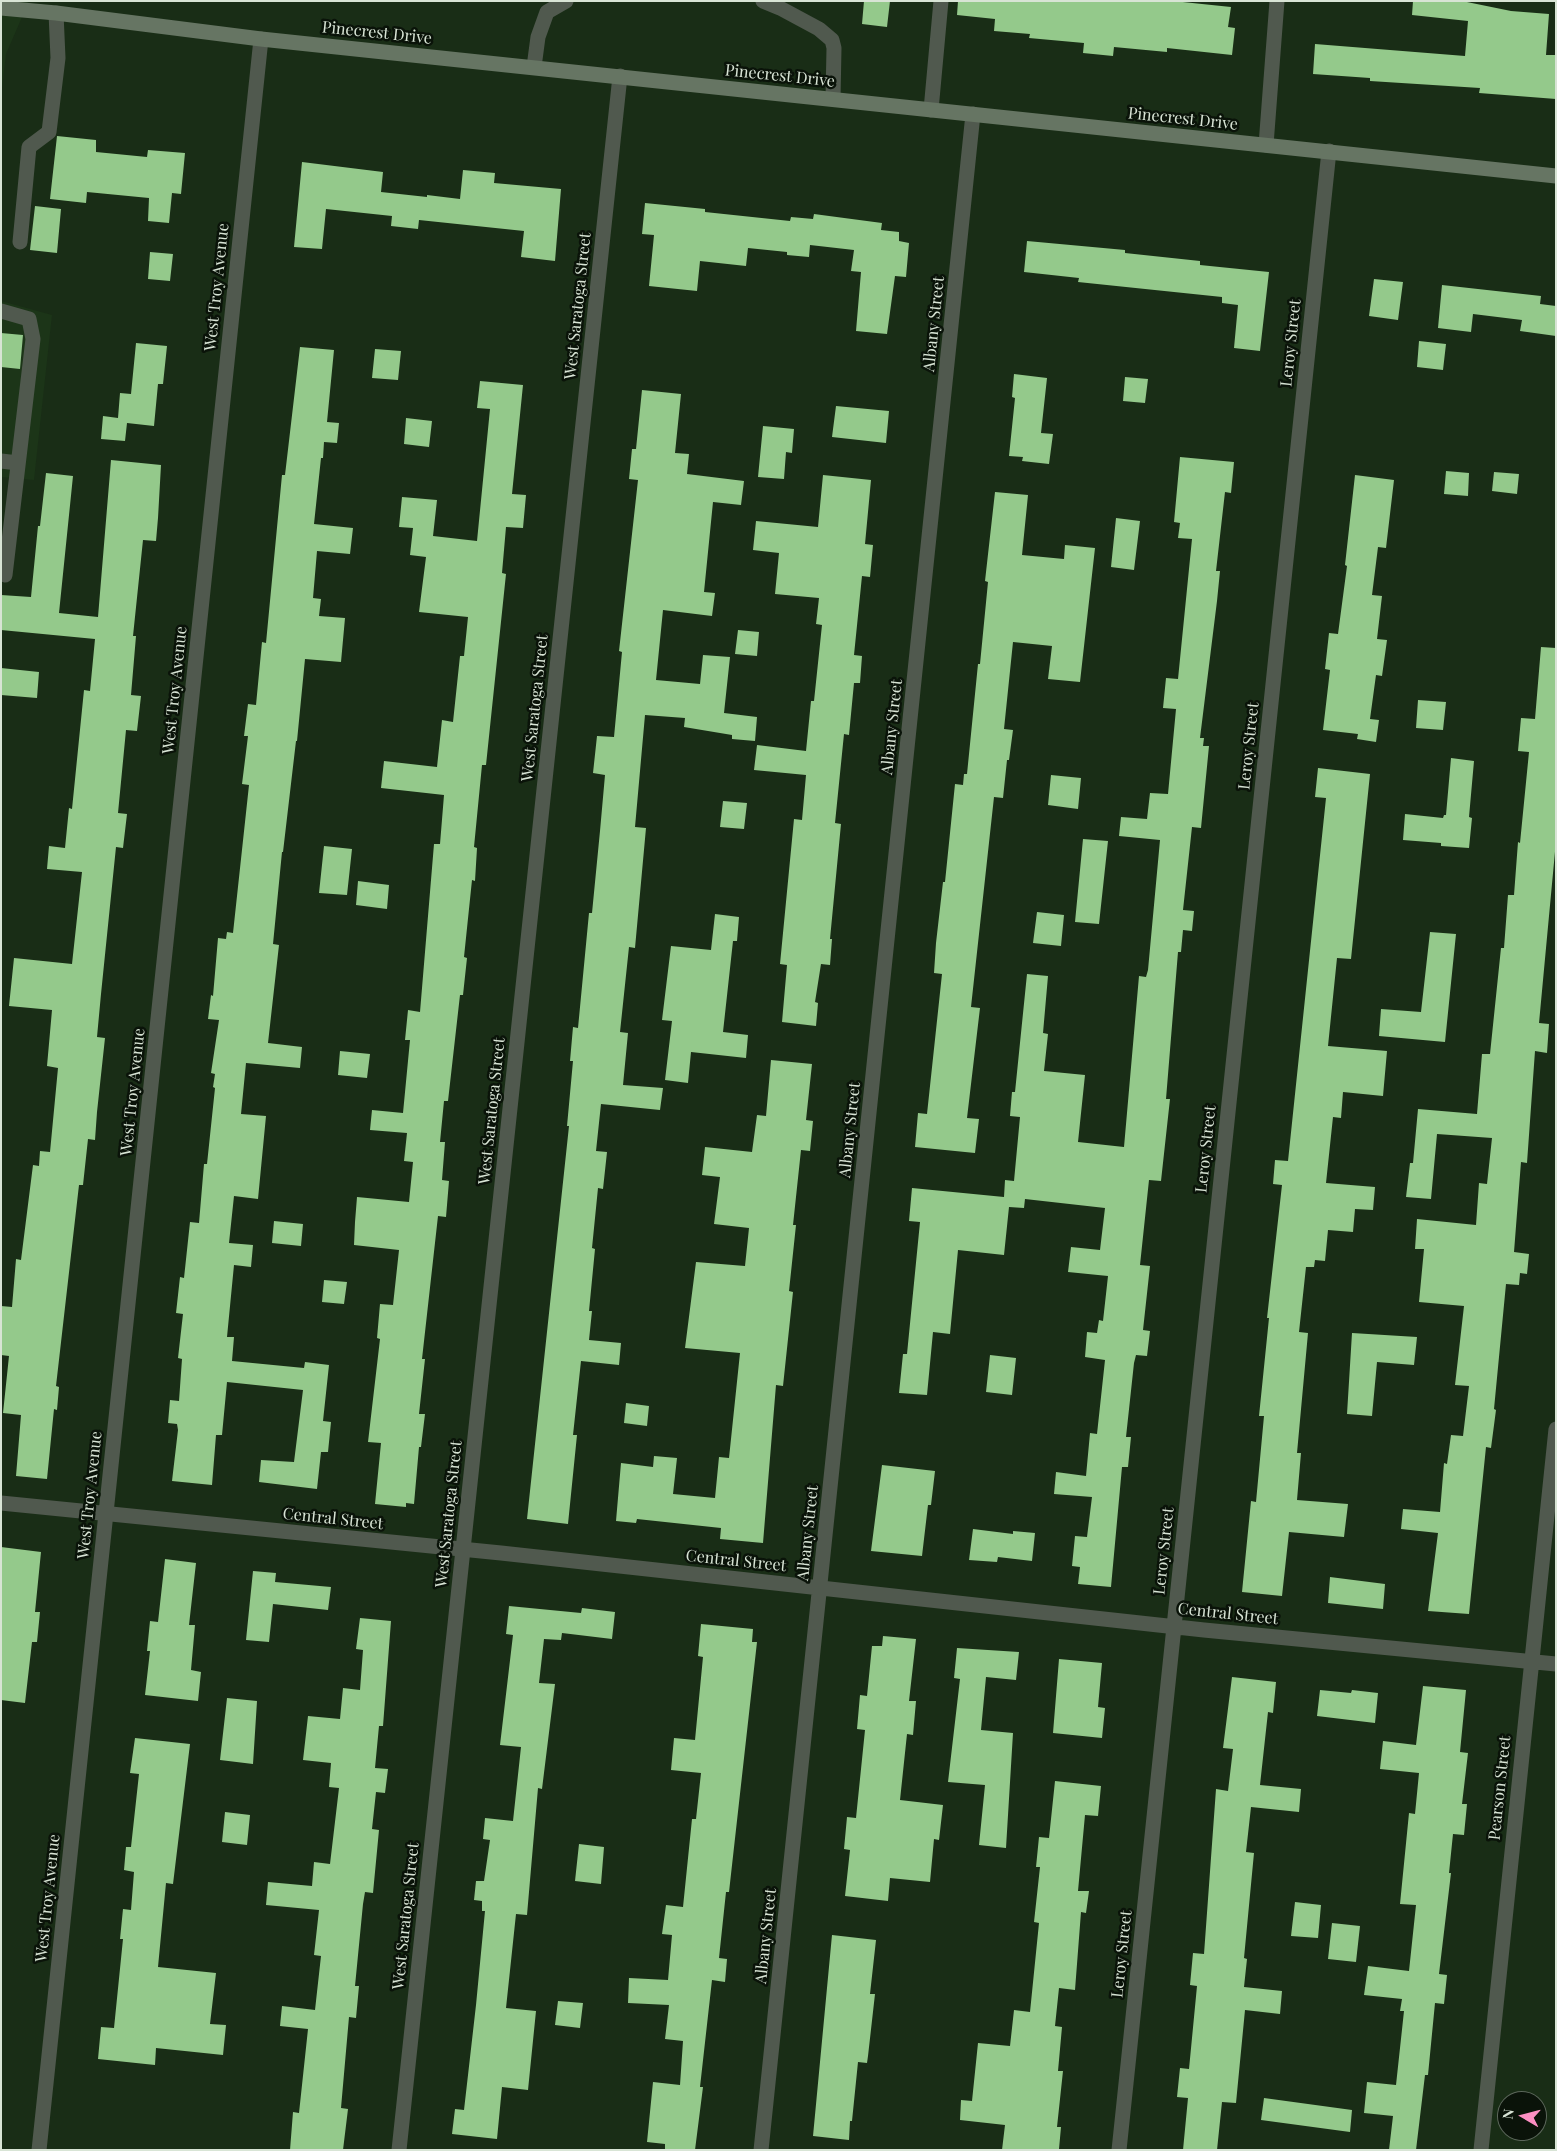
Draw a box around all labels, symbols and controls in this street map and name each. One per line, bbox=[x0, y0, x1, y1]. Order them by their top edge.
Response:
street label: Pinecrest Drive bbox=[321, 18, 433, 48]
street label: Pinecrest Drive bbox=[724, 61, 836, 91]
street label: Pinecrest Drive bbox=[1127, 104, 1239, 134]
street label: West Troy Avenue bbox=[201, 222, 233, 352]
street label: West Saratoga Street bbox=[561, 232, 595, 380]
street label: Albany Street bbox=[919, 275, 949, 373]
street label: Leroy Street bbox=[1277, 298, 1305, 388]
street label: West Troy Avenue bbox=[159, 625, 191, 755]
street label: West Saratoga Street bbox=[518, 634, 552, 782]
street label: Albany Street bbox=[877, 678, 907, 776]
street label: Leroy Street bbox=[1235, 701, 1263, 791]
street label: West Troy Avenue bbox=[117, 1027, 149, 1157]
street label: West Saratoga Street bbox=[475, 1037, 509, 1185]
street label: Albany Street bbox=[835, 1081, 865, 1179]
street label: Leroy Street bbox=[1192, 1104, 1220, 1194]
street label: West Troy Avenue bbox=[74, 1430, 106, 1560]
street label: West Saratoga Street bbox=[432, 1440, 466, 1588]
street label: Albany Street bbox=[793, 1484, 823, 1582]
street label: Central Street bbox=[282, 1504, 384, 1534]
street label: Leroy Street bbox=[1150, 1506, 1178, 1596]
street label: Central Street bbox=[685, 1546, 787, 1576]
street label: Central Street bbox=[1177, 1599, 1279, 1629]
street label: Pearson Street bbox=[1485, 1735, 1515, 1841]
street label: West Troy Avenue bbox=[32, 1833, 64, 1963]
street label: West Saratoga Street bbox=[389, 1842, 423, 1990]
street label: Albany Street bbox=[751, 1887, 781, 1985]
street label: Leroy Street bbox=[1108, 1909, 1136, 1999]
north arrow bbox=[1497, 2091, 1547, 2141]
text: N bbox=[1498, 2108, 1518, 2120]

